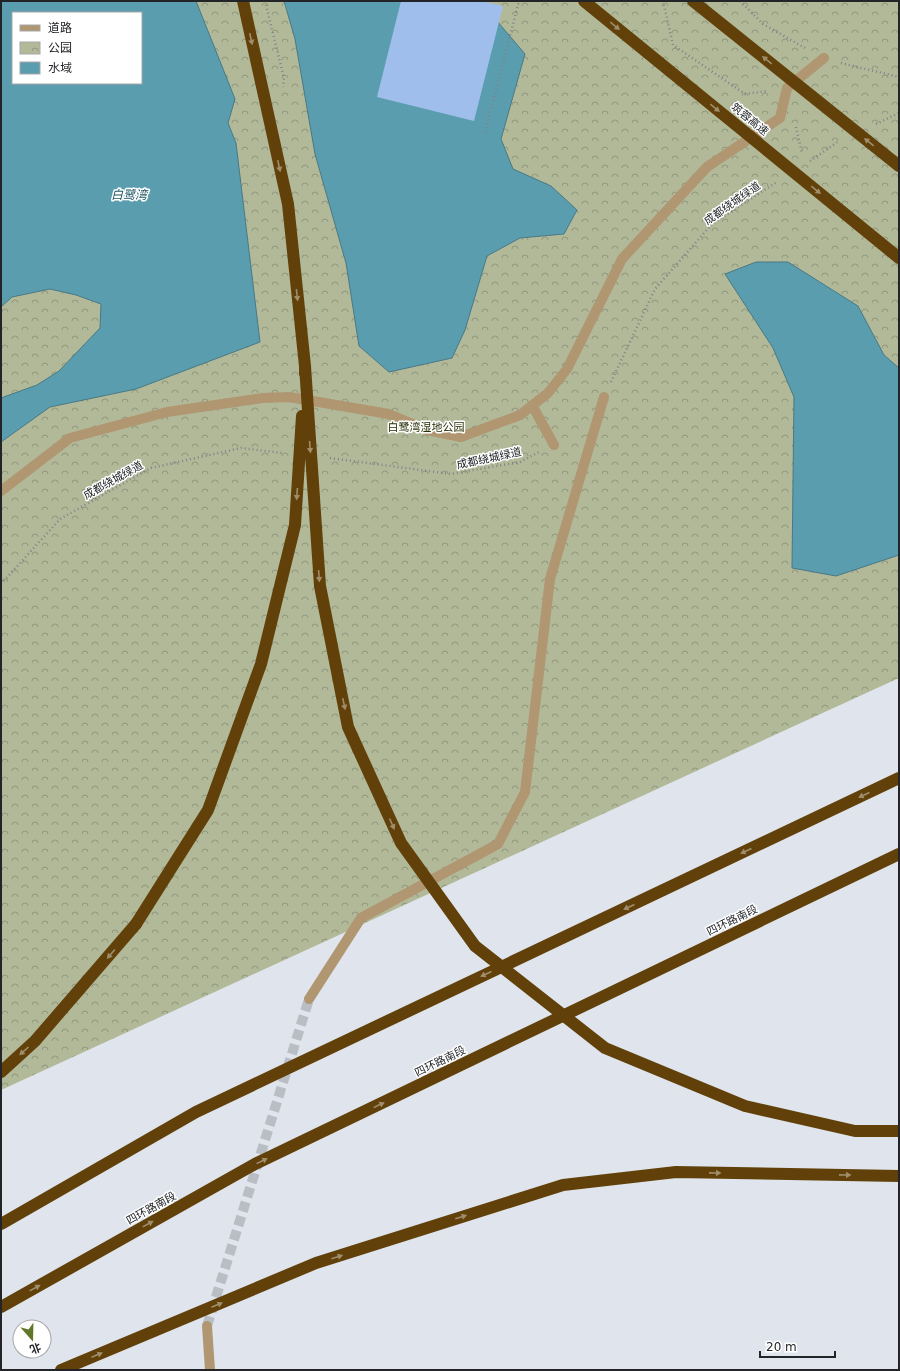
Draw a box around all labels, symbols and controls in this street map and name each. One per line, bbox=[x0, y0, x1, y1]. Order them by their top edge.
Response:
legend bbox=[12, 12, 142, 84]
text: 道路 bbox=[48, 21, 72, 35]
one-way arrow bbox=[609, 21, 620, 30]
one-way arrow bbox=[249, 33, 255, 45]
text: 公园 bbox=[48, 41, 72, 55]
one-way arrow bbox=[762, 56, 773, 65]
text: 水域 bbox=[48, 61, 72, 75]
street label: 筑蓉高速 bbox=[728, 100, 771, 138]
one-way arrow bbox=[710, 103, 721, 112]
one-way arrow bbox=[863, 138, 874, 146]
one-way arrow bbox=[277, 160, 283, 172]
street label: 成都绕城绿道 bbox=[702, 179, 763, 228]
one-way arrow bbox=[811, 186, 822, 194]
water label: 白鹭湾 bbox=[111, 188, 149, 202]
one-way arrow bbox=[294, 289, 301, 301]
park label: 白鹭湾湿地公园 bbox=[388, 421, 465, 434]
one-way arrow bbox=[307, 441, 314, 453]
street label: 成都绕城绿道 bbox=[455, 445, 523, 472]
street label: 成都绕城绿道 bbox=[81, 459, 145, 502]
one-way arrow bbox=[294, 488, 301, 500]
one-way arrow bbox=[316, 570, 322, 583]
one-way arrow bbox=[341, 698, 347, 710]
one-way arrow bbox=[858, 792, 869, 798]
one-way arrow bbox=[389, 818, 396, 830]
one-way arrow bbox=[741, 848, 752, 854]
street label: 四环路南段 bbox=[705, 903, 760, 938]
one-way arrow bbox=[623, 904, 635, 910]
one-way arrow bbox=[106, 948, 115, 959]
one-way arrow bbox=[481, 971, 492, 977]
street label: 四环路南段 bbox=[413, 1044, 468, 1079]
one-way arrow bbox=[19, 1046, 30, 1055]
one-way arrow bbox=[373, 1102, 385, 1108]
one-way arrow bbox=[256, 1158, 268, 1164]
one-way arrow bbox=[709, 1170, 722, 1176]
one-way arrow bbox=[839, 1172, 852, 1178]
street label: 四环路南段 bbox=[124, 1189, 178, 1227]
one-way arrow bbox=[455, 1214, 467, 1220]
one-way arrow bbox=[143, 1221, 154, 1228]
one-way arrow bbox=[332, 1254, 344, 1260]
one-way arrow bbox=[29, 1284, 41, 1291]
one-way arrow bbox=[211, 1302, 222, 1308]
north arrow bbox=[12, 1319, 52, 1359]
scale bar bbox=[760, 1333, 835, 1359]
text: 北 bbox=[28, 1340, 43, 1356]
text: 20 m bbox=[766, 1340, 797, 1354]
one-way arrow bbox=[91, 1352, 102, 1358]

